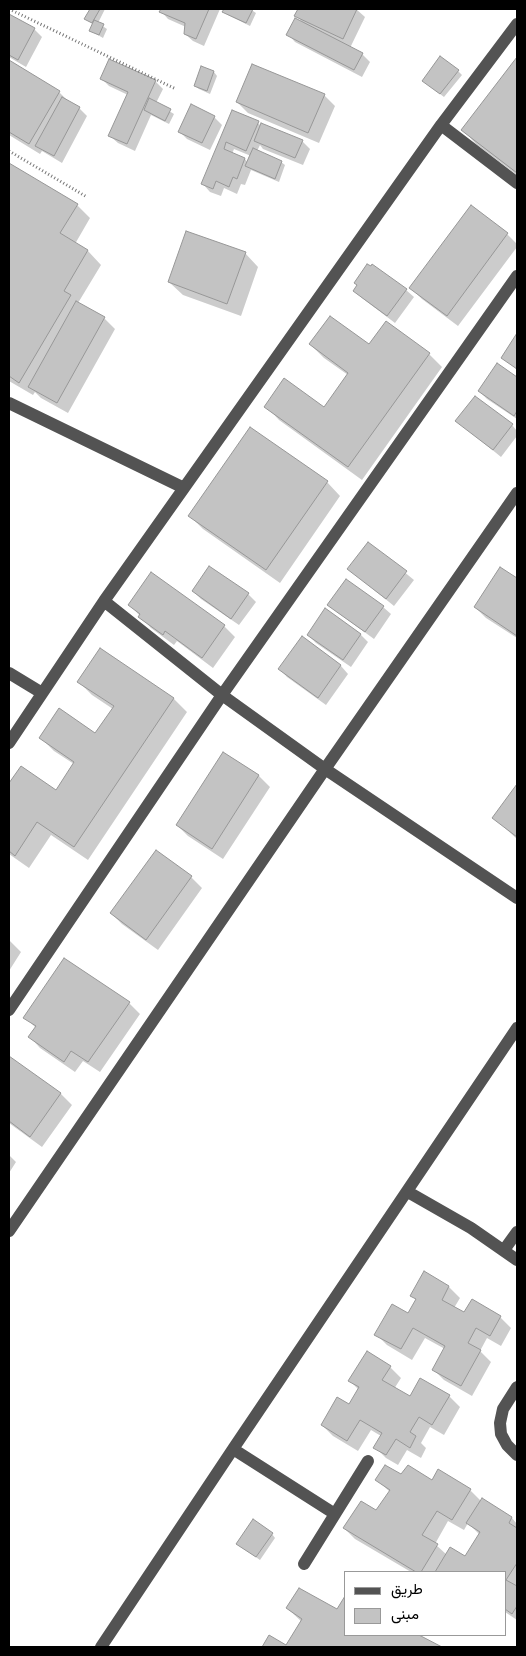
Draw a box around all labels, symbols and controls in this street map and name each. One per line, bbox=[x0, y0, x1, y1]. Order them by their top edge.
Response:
legend bbox=[344, 1571, 506, 1636]
text: طريق bbox=[391, 1580, 423, 1598]
text: مبنى bbox=[391, 1605, 419, 1623]

